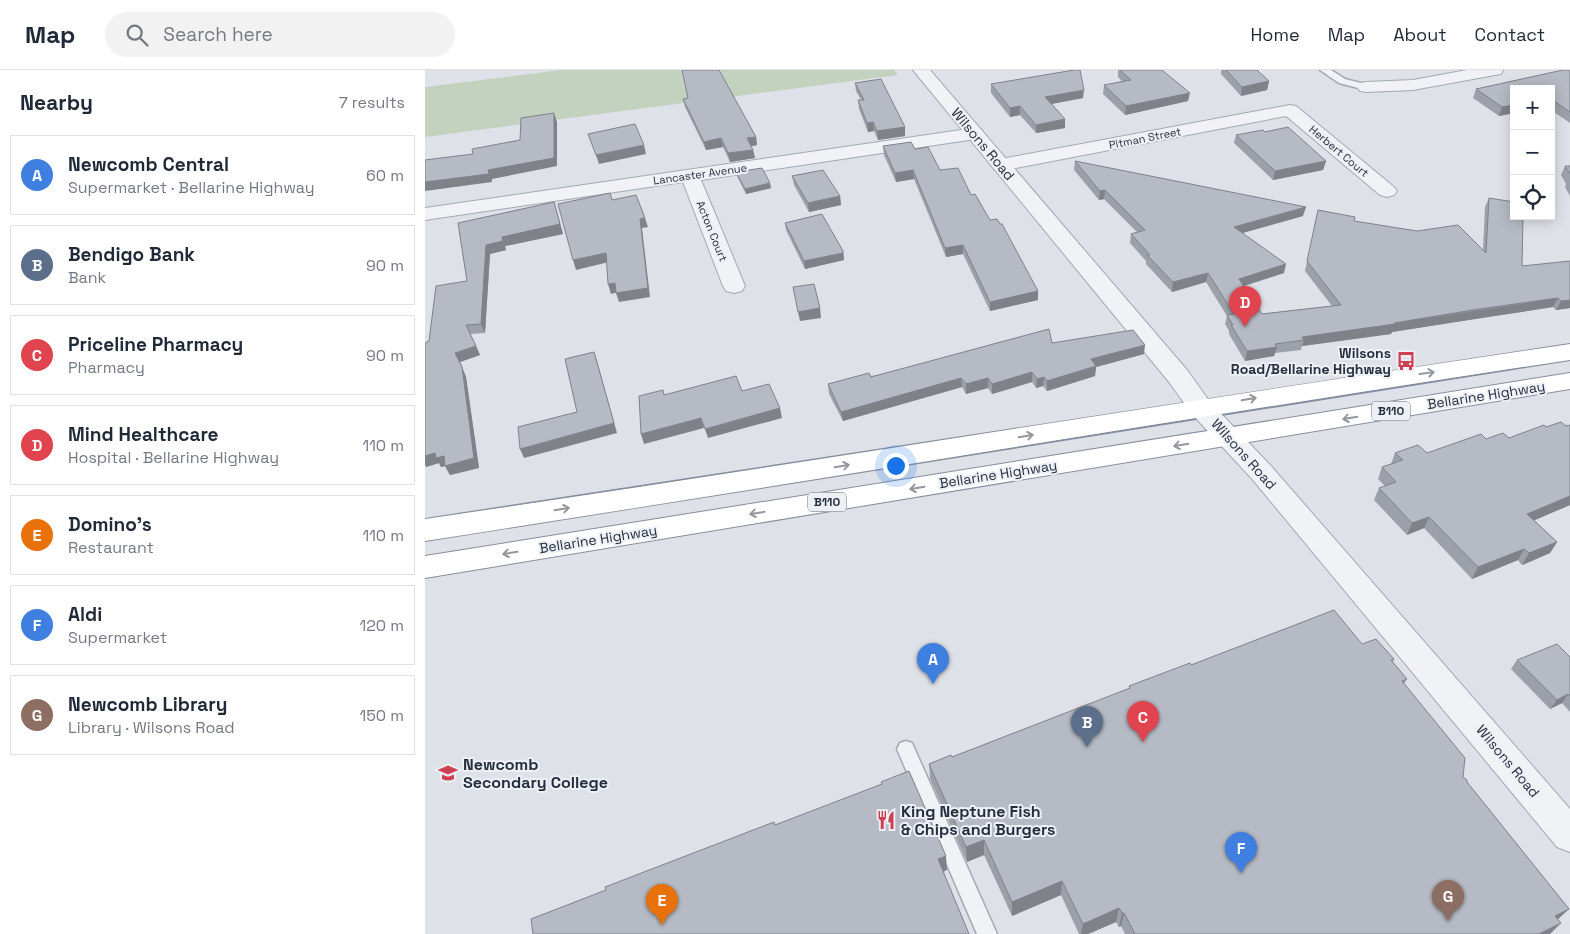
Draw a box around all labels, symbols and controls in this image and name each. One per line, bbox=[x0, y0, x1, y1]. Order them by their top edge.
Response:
search box bbox=[105, 12, 455, 57]
text: Map bbox=[25, 19, 75, 50]
icon: search bbox=[123, 21, 151, 49]
text: Search here bbox=[163, 22, 273, 47]
text: Home bbox=[1251, 23, 1300, 46]
text: Map bbox=[1328, 23, 1365, 46]
text: About bbox=[1393, 23, 1447, 46]
text: Contact bbox=[1475, 23, 1545, 46]
map controls bbox=[1510, 85, 1555, 220]
button: + bbox=[1510, 85, 1555, 130]
text: Nearby bbox=[20, 89, 93, 116]
text: 7 results bbox=[339, 92, 405, 113]
street label: Wilsons Road bbox=[947, 104, 1019, 184]
street label: Herbert Court bbox=[1306, 122, 1372, 180]
street label: Pitman Street bbox=[1108, 124, 1182, 152]
button: − bbox=[1510, 130, 1555, 175]
text: Newcomb Central bbox=[68, 152, 229, 177]
street label: Lancaster Avenue bbox=[652, 160, 748, 188]
text: A bbox=[32, 165, 42, 186]
text: 60 m bbox=[366, 165, 404, 186]
button: locate bbox=[1510, 175, 1555, 220]
text: Supermarket · Bellarine Highway bbox=[68, 177, 315, 198]
street label: Acton Court bbox=[693, 199, 731, 263]
text: Bendigo Bank bbox=[68, 242, 195, 267]
text: B bbox=[32, 255, 42, 276]
text: 90 m bbox=[366, 255, 404, 276]
text: Bank bbox=[68, 267, 106, 288]
pin: D bbox=[1229, 286, 1261, 327]
text: Priceline Pharmacy bbox=[68, 332, 243, 357]
place label: Wilsons Road/Bellarine Highway bbox=[1231, 344, 1391, 378]
text: C bbox=[32, 345, 42, 366]
text: 90 m bbox=[366, 345, 404, 366]
bus stop icon: Wilsons Road/Bellarine Highway bbox=[1395, 350, 1417, 372]
text: Pharmacy bbox=[68, 357, 145, 378]
one-way arrow bbox=[1419, 367, 1435, 377]
street label: Bellarine Highway bbox=[1426, 377, 1546, 413]
one-way arrow bbox=[1241, 394, 1257, 404]
road number: B110 bbox=[1372, 402, 1410, 421]
one-way arrow bbox=[1342, 413, 1358, 423]
street label: Wilsons Road bbox=[1208, 415, 1280, 493]
text: Mind Healthcare bbox=[68, 422, 219, 447]
one-way arrow bbox=[1018, 431, 1034, 441]
text: D bbox=[32, 435, 42, 456]
text: 110 m bbox=[362, 435, 404, 456]
one-way arrow bbox=[1173, 440, 1189, 450]
text: Hospital · Bellarine Highway bbox=[68, 447, 279, 468]
your location bbox=[883, 453, 909, 479]
street label: Bellarine Highway bbox=[938, 456, 1058, 492]
one-way arrow bbox=[834, 461, 850, 471]
one-way arrow bbox=[909, 483, 925, 493]
road number: B110 bbox=[808, 492, 846, 512]
one-way arrow bbox=[553, 504, 569, 514]
one-way arrow bbox=[749, 509, 765, 519]
text: Domino's bbox=[68, 512, 152, 537]
street label: Bellarine Highway bbox=[538, 521, 658, 557]
text: E bbox=[33, 525, 41, 546]
text: 110 m bbox=[362, 525, 404, 546]
text: Restaurant bbox=[68, 537, 154, 558]
one-way arrow bbox=[502, 549, 518, 559]
text: Aldi bbox=[68, 602, 102, 627]
text: F bbox=[33, 615, 41, 636]
text: 120 m bbox=[360, 615, 404, 636]
text: Supermarket bbox=[68, 627, 167, 648]
pin: A bbox=[917, 643, 949, 684]
text: Newcomb Library bbox=[68, 692, 227, 717]
pin: C bbox=[1127, 701, 1159, 742]
text: G bbox=[32, 705, 42, 726]
text: 150 m bbox=[360, 705, 404, 726]
pin: B bbox=[1071, 706, 1103, 747]
text: Library · Wilsons Road bbox=[68, 717, 235, 738]
street label: Wilsons Road bbox=[1472, 721, 1544, 801]
place label: Newcomb Secondary College bbox=[463, 754, 608, 793]
school or university icon: Newcomb Secondary College bbox=[437, 762, 459, 784]
place label: King Neptune Fish & Chips and Burgers bbox=[901, 801, 1055, 840]
restaurant icon: King Neptune Fish & Chips and Burgers bbox=[875, 809, 897, 831]
pin: F bbox=[1225, 832, 1257, 873]
pin: G bbox=[1432, 880, 1464, 921]
pin: E bbox=[646, 884, 678, 925]

